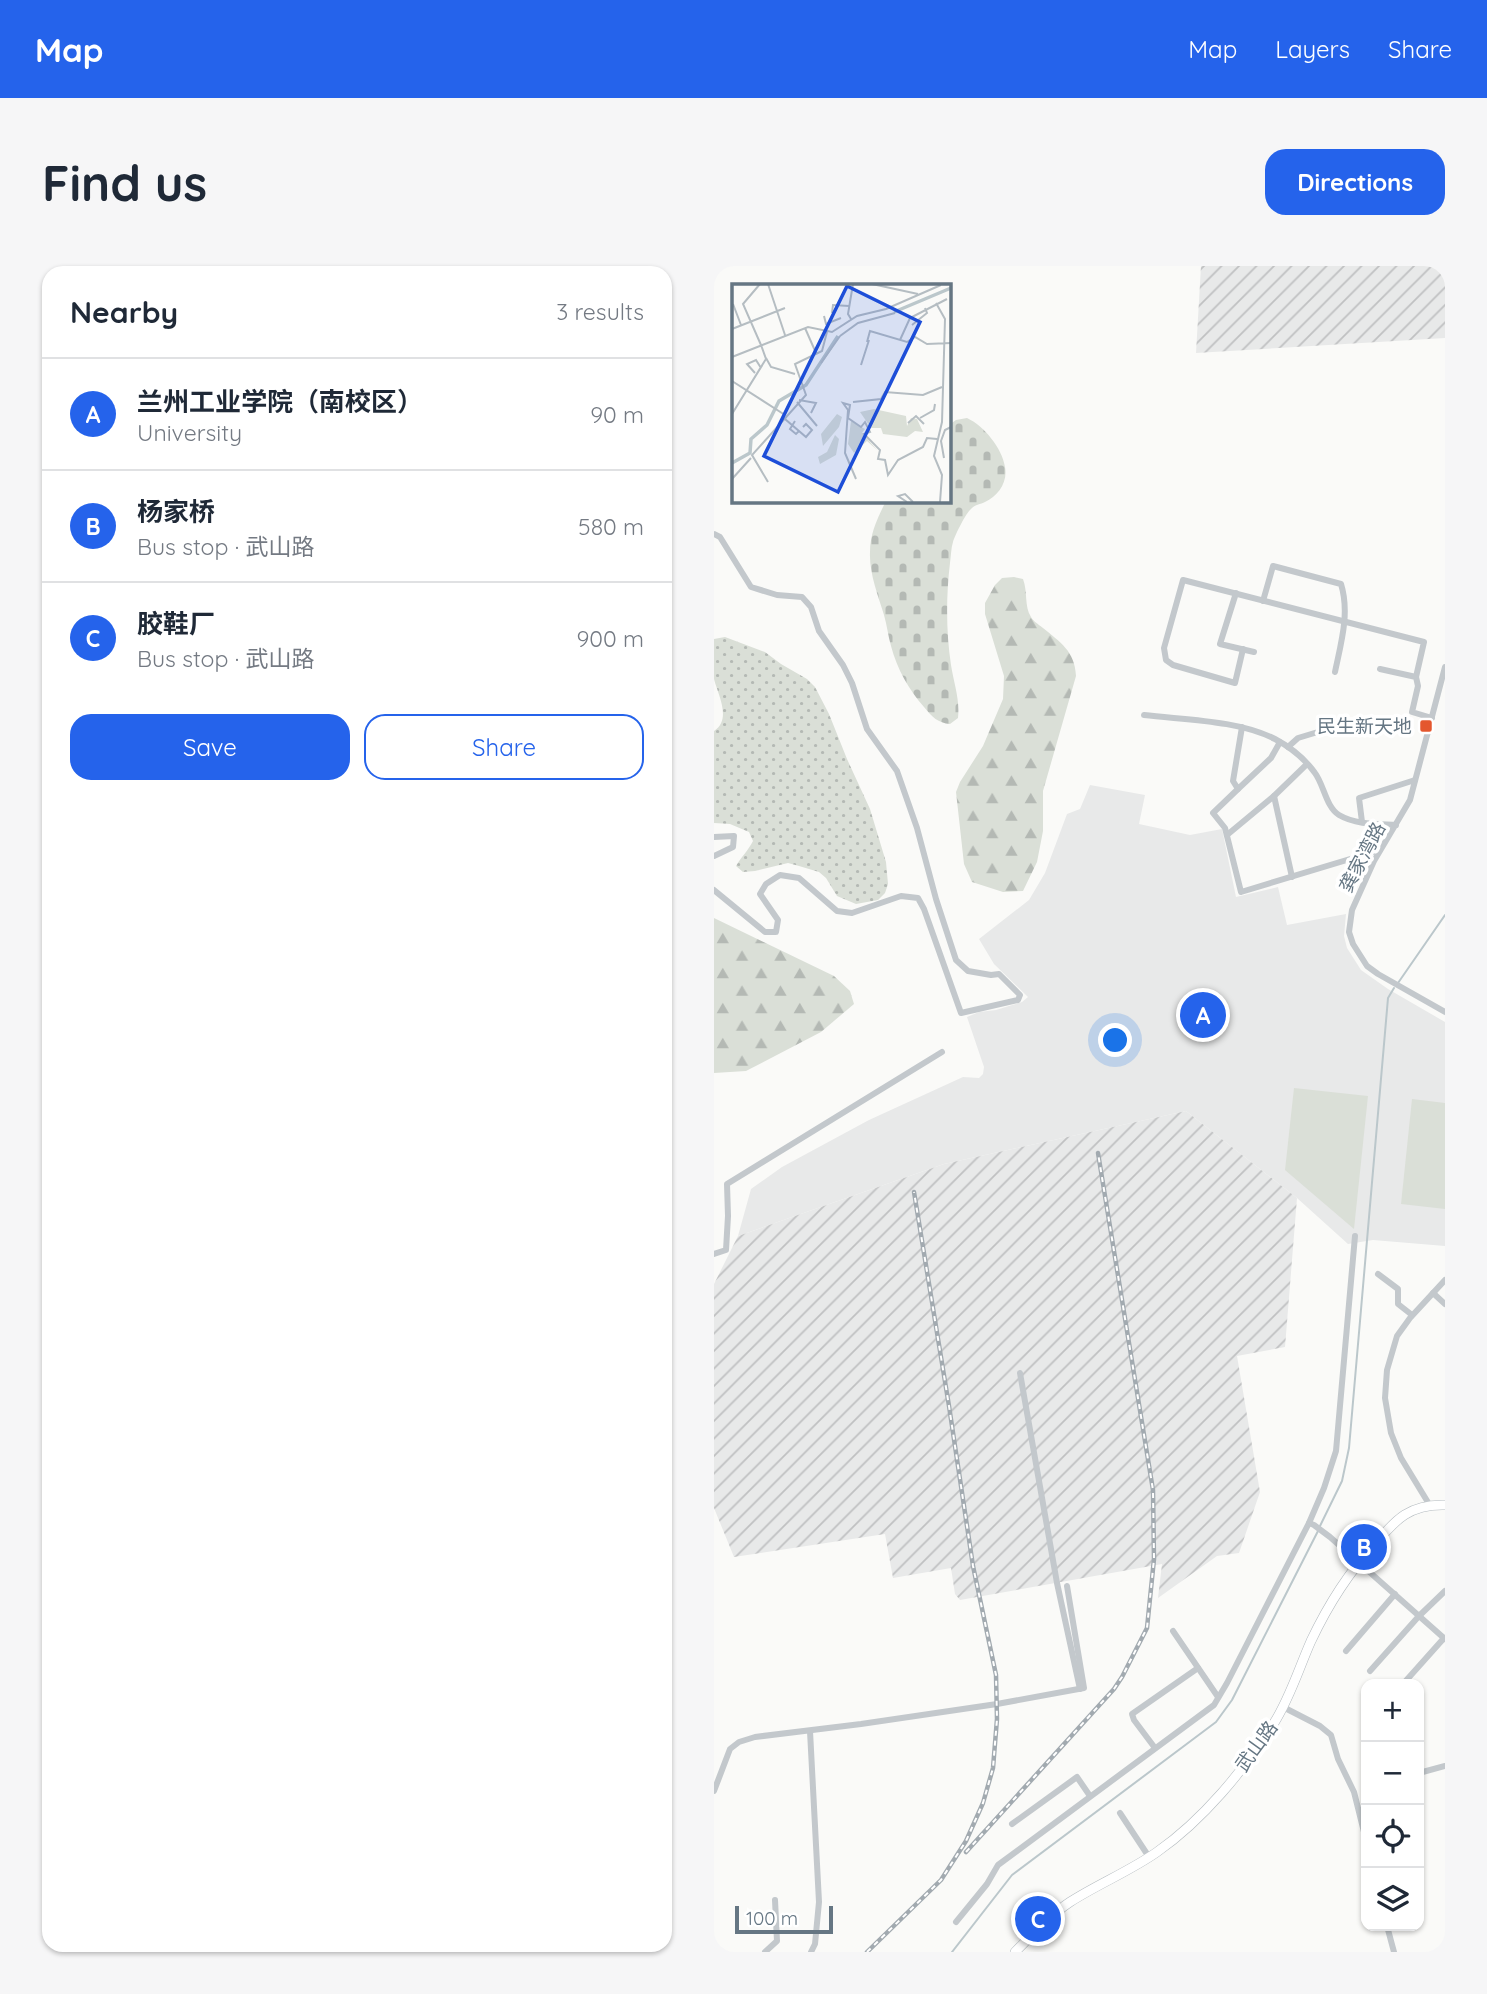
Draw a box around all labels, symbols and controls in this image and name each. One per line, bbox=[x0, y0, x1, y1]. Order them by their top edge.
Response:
text: Map bbox=[35, 29, 103, 70]
text: Map bbox=[1188, 34, 1237, 64]
text: Layers bbox=[1275, 34, 1350, 64]
text: Share bbox=[1388, 34, 1452, 64]
button: Directions bbox=[1265, 149, 1445, 215]
text: Find us bbox=[42, 152, 207, 213]
inset map bbox=[732, 284, 950, 502]
text: Nearby bbox=[70, 293, 178, 331]
text: 3 results bbox=[556, 297, 644, 326]
text: 兰州工业学院（南校区） bbox=[137, 385, 423, 418]
text: A bbox=[86, 400, 100, 429]
text: 90 m bbox=[590, 400, 644, 429]
text: University bbox=[137, 418, 242, 447]
text: 杨家桥 bbox=[137, 495, 215, 528]
text: B bbox=[85, 512, 101, 541]
text: 580 m bbox=[578, 512, 644, 541]
text: Bus stop · 武山路 bbox=[137, 532, 314, 561]
text: 胶鞋厂 bbox=[137, 607, 215, 640]
text: C bbox=[86, 624, 100, 653]
text: 900 m bbox=[577, 624, 644, 653]
text: Bus stop · 武山路 bbox=[137, 644, 314, 673]
button: Save bbox=[70, 714, 350, 780]
button: Share bbox=[364, 714, 644, 780]
place label: 民生新天地 bbox=[1317, 714, 1412, 738]
marker: 民生新天地 bbox=[1418, 718, 1434, 734]
street label: 龚家湾路 bbox=[1334, 818, 1390, 896]
pin: A bbox=[1180, 989, 1226, 1041]
your location bbox=[1098, 1023, 1132, 1057]
pin: B bbox=[1341, 1521, 1387, 1573]
map controls bbox=[1361, 1679, 1424, 1931]
button: + bbox=[1361, 1679, 1424, 1742]
street label: 武山路 bbox=[1230, 1716, 1282, 1776]
button: − bbox=[1361, 1742, 1424, 1805]
button: locate bbox=[1361, 1805, 1424, 1868]
button: layers bbox=[1361, 1868, 1424, 1931]
pin: C bbox=[1015, 1893, 1061, 1945]
scale bar bbox=[735, 1903, 833, 1935]
text: 100 m bbox=[746, 1906, 798, 1930]

